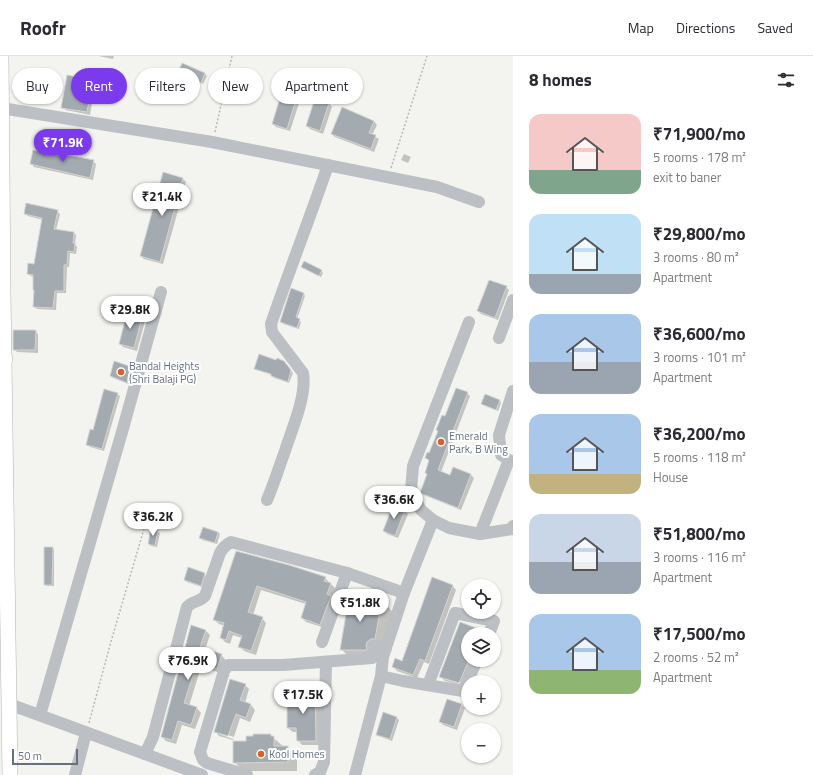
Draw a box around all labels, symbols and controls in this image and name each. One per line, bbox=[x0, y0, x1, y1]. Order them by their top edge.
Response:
text: Roofr bbox=[20, 13, 66, 42]
text: Map bbox=[628, 17, 654, 38]
text: Directions bbox=[676, 17, 735, 38]
text: Saved bbox=[757, 17, 793, 38]
text: 8 homes bbox=[529, 67, 592, 93]
chip: Buy bbox=[12, 68, 63, 104]
chip: Rent bbox=[71, 68, 127, 104]
chip: Filters bbox=[135, 68, 200, 104]
chip: New bbox=[208, 68, 263, 104]
chip: Apartment bbox=[271, 68, 363, 104]
icon: filters bbox=[775, 69, 797, 91]
text: ₹71,900/mo bbox=[653, 121, 746, 147]
pin: ₹71.9K bbox=[30, 129, 96, 163]
icon: home bbox=[561, 130, 609, 178]
text: ₹71.9K bbox=[43, 132, 83, 152]
text: 5 rooms · 178 m² bbox=[653, 147, 746, 167]
text: exit to baner bbox=[653, 167, 721, 187]
pin: ₹21.4K bbox=[129, 183, 195, 217]
text: ₹21.4K bbox=[142, 186, 182, 206]
text: ₹29,800/mo bbox=[653, 221, 746, 247]
icon: home bbox=[561, 230, 609, 278]
text: 3 rooms · 80 m² bbox=[653, 247, 739, 267]
text: Apartment bbox=[653, 267, 712, 287]
pin: ₹29.8K bbox=[97, 296, 163, 330]
text: ₹29.8K bbox=[110, 299, 150, 319]
text: ₹36,600/mo bbox=[653, 321, 746, 347]
icon: home bbox=[561, 330, 609, 378]
text: 3 rooms · 101 m² bbox=[653, 347, 746, 367]
place label: Bandal Heights (Shri Balaji PG) bbox=[129, 358, 199, 387]
marker: Bandal Heights (Shri Balaji PG) bbox=[116, 367, 126, 377]
text: Apartment bbox=[653, 367, 712, 387]
text: ₹36,200/mo bbox=[653, 421, 746, 447]
place label: Emerald Park, B Wing bbox=[449, 428, 508, 457]
icon: home bbox=[561, 430, 609, 478]
marker: Emerald Park, B Wing bbox=[436, 437, 446, 447]
text: 5 rooms · 118 m² bbox=[653, 447, 746, 467]
text: House bbox=[653, 467, 688, 487]
pin: ₹36.6K bbox=[361, 486, 427, 520]
text: ₹36.6K bbox=[374, 489, 414, 509]
pin: ₹36.2K bbox=[120, 503, 186, 537]
text: ₹36.2K bbox=[133, 506, 173, 526]
text: ₹51,800/mo bbox=[653, 521, 746, 547]
icon: home bbox=[561, 530, 609, 578]
text: 3 rooms · 116 m² bbox=[653, 547, 746, 567]
text: Apartment bbox=[653, 567, 712, 587]
map controls bbox=[461, 579, 501, 763]
button: locate bbox=[461, 579, 501, 619]
pin: ₹51.8K bbox=[327, 589, 393, 623]
text: ₹51.8K bbox=[340, 592, 380, 612]
text: ₹17,500/mo bbox=[653, 621, 746, 647]
button: layers bbox=[461, 627, 501, 667]
icon: home bbox=[561, 630, 609, 678]
pin: ₹76.9K bbox=[155, 647, 221, 681]
text: 2 rooms · 52 m² bbox=[653, 647, 739, 667]
text: ₹76.9K bbox=[168, 650, 208, 670]
text: Apartment bbox=[653, 667, 712, 687]
button: + bbox=[461, 675, 501, 715]
pin: ₹17.5K bbox=[270, 681, 336, 715]
text: ₹17.5K bbox=[283, 684, 323, 704]
button: − bbox=[461, 723, 501, 763]
place label: Kool Homes bbox=[269, 746, 325, 762]
scale bar bbox=[12, 747, 78, 766]
text: 50 m bbox=[18, 748, 42, 764]
marker: Kool Homes bbox=[256, 749, 266, 759]

